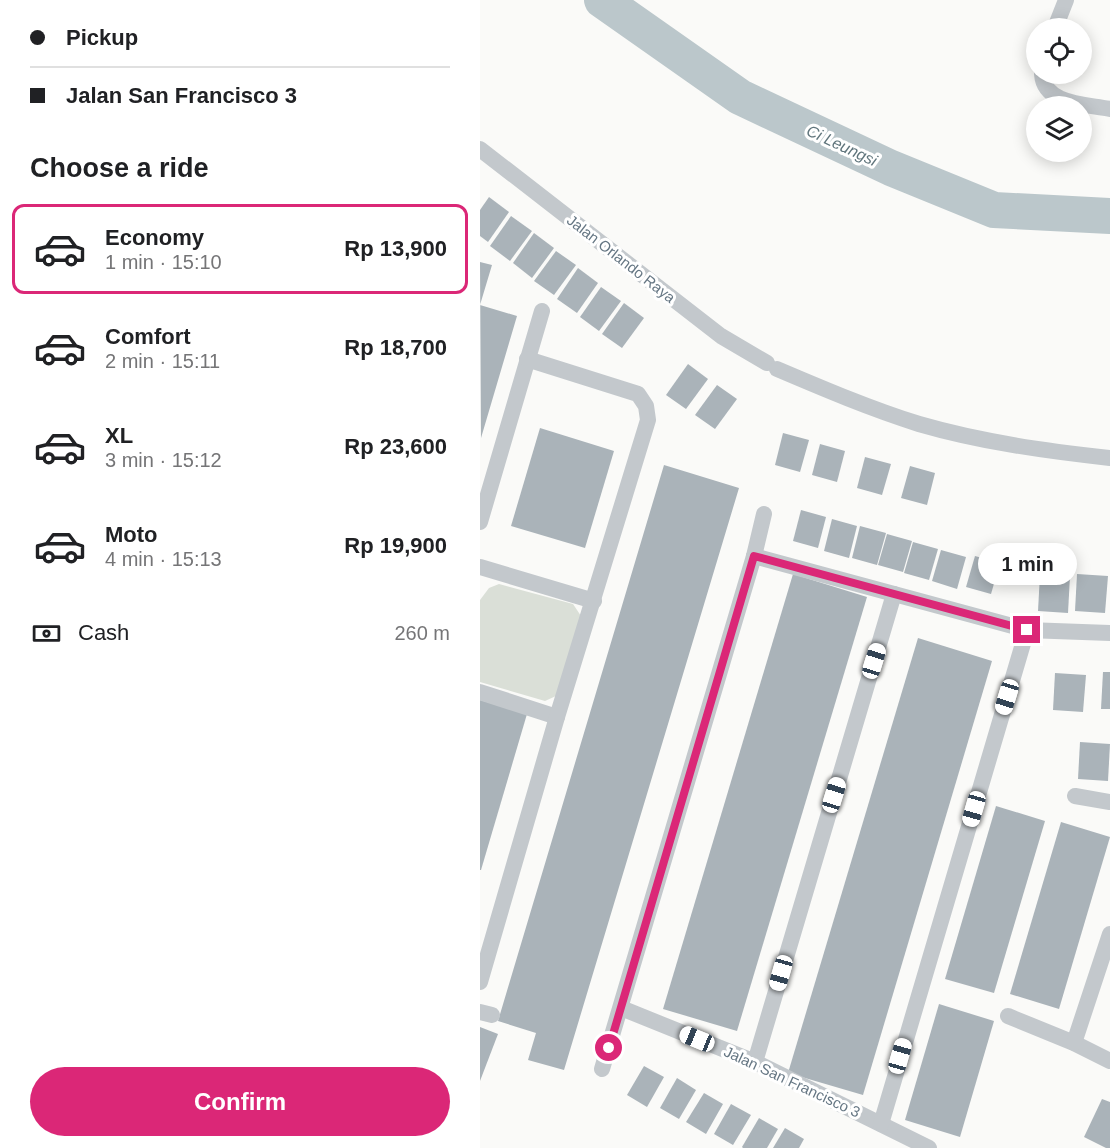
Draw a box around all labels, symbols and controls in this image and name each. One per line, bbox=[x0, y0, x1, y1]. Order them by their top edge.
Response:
map controls bbox=[1026, 18, 1092, 162]
button: locate bbox=[1026, 18, 1092, 84]
text: Pickup bbox=[66, 25, 138, 50]
text: Jalan San Francisco 3 bbox=[66, 83, 297, 108]
button: layers bbox=[1026, 96, 1092, 162]
water label: Ci Leungsi bbox=[804, 122, 880, 169]
text: Choose a ride bbox=[30, 153, 209, 183]
street label: Jalan Orlando Raya bbox=[564, 211, 679, 307]
icon: car bbox=[33, 222, 87, 276]
text: Economy bbox=[105, 225, 204, 250]
text: Rp 13,900 bbox=[344, 236, 447, 261]
text: 1 min · 15:10 bbox=[105, 251, 222, 273]
icon: car bbox=[33, 321, 87, 375]
text: Comfort bbox=[105, 324, 191, 349]
text: Rp 18,700 bbox=[344, 335, 447, 360]
text: 2 min · 15:11 bbox=[105, 350, 220, 372]
icon: car bbox=[33, 420, 87, 474]
text: XL bbox=[105, 423, 133, 448]
text: Rp 23,600 bbox=[344, 434, 447, 459]
text: 3 min · 15:12 bbox=[105, 449, 222, 471]
icon: car bbox=[33, 519, 87, 573]
text: Moto bbox=[105, 522, 158, 547]
text: Rp 19,900 bbox=[344, 533, 447, 558]
callout: 1 min bbox=[978, 543, 1076, 585]
text: 4 min · 15:13 bbox=[105, 548, 222, 570]
text: 1 min bbox=[1001, 553, 1054, 575]
route end bbox=[1013, 616, 1040, 643]
icon: cash bbox=[30, 617, 63, 650]
text: Cash bbox=[78, 620, 129, 645]
text: 260 m bbox=[394, 622, 450, 644]
car bbox=[860, 641, 888, 681]
car bbox=[993, 677, 1021, 717]
car bbox=[820, 775, 848, 815]
car bbox=[960, 789, 988, 829]
car bbox=[767, 953, 795, 993]
car bbox=[677, 1024, 717, 1054]
route start bbox=[595, 1034, 622, 1061]
car bbox=[886, 1036, 914, 1076]
street label: Jalan San Francisco 3 bbox=[721, 1042, 863, 1121]
button: Confirm bbox=[30, 1067, 450, 1136]

